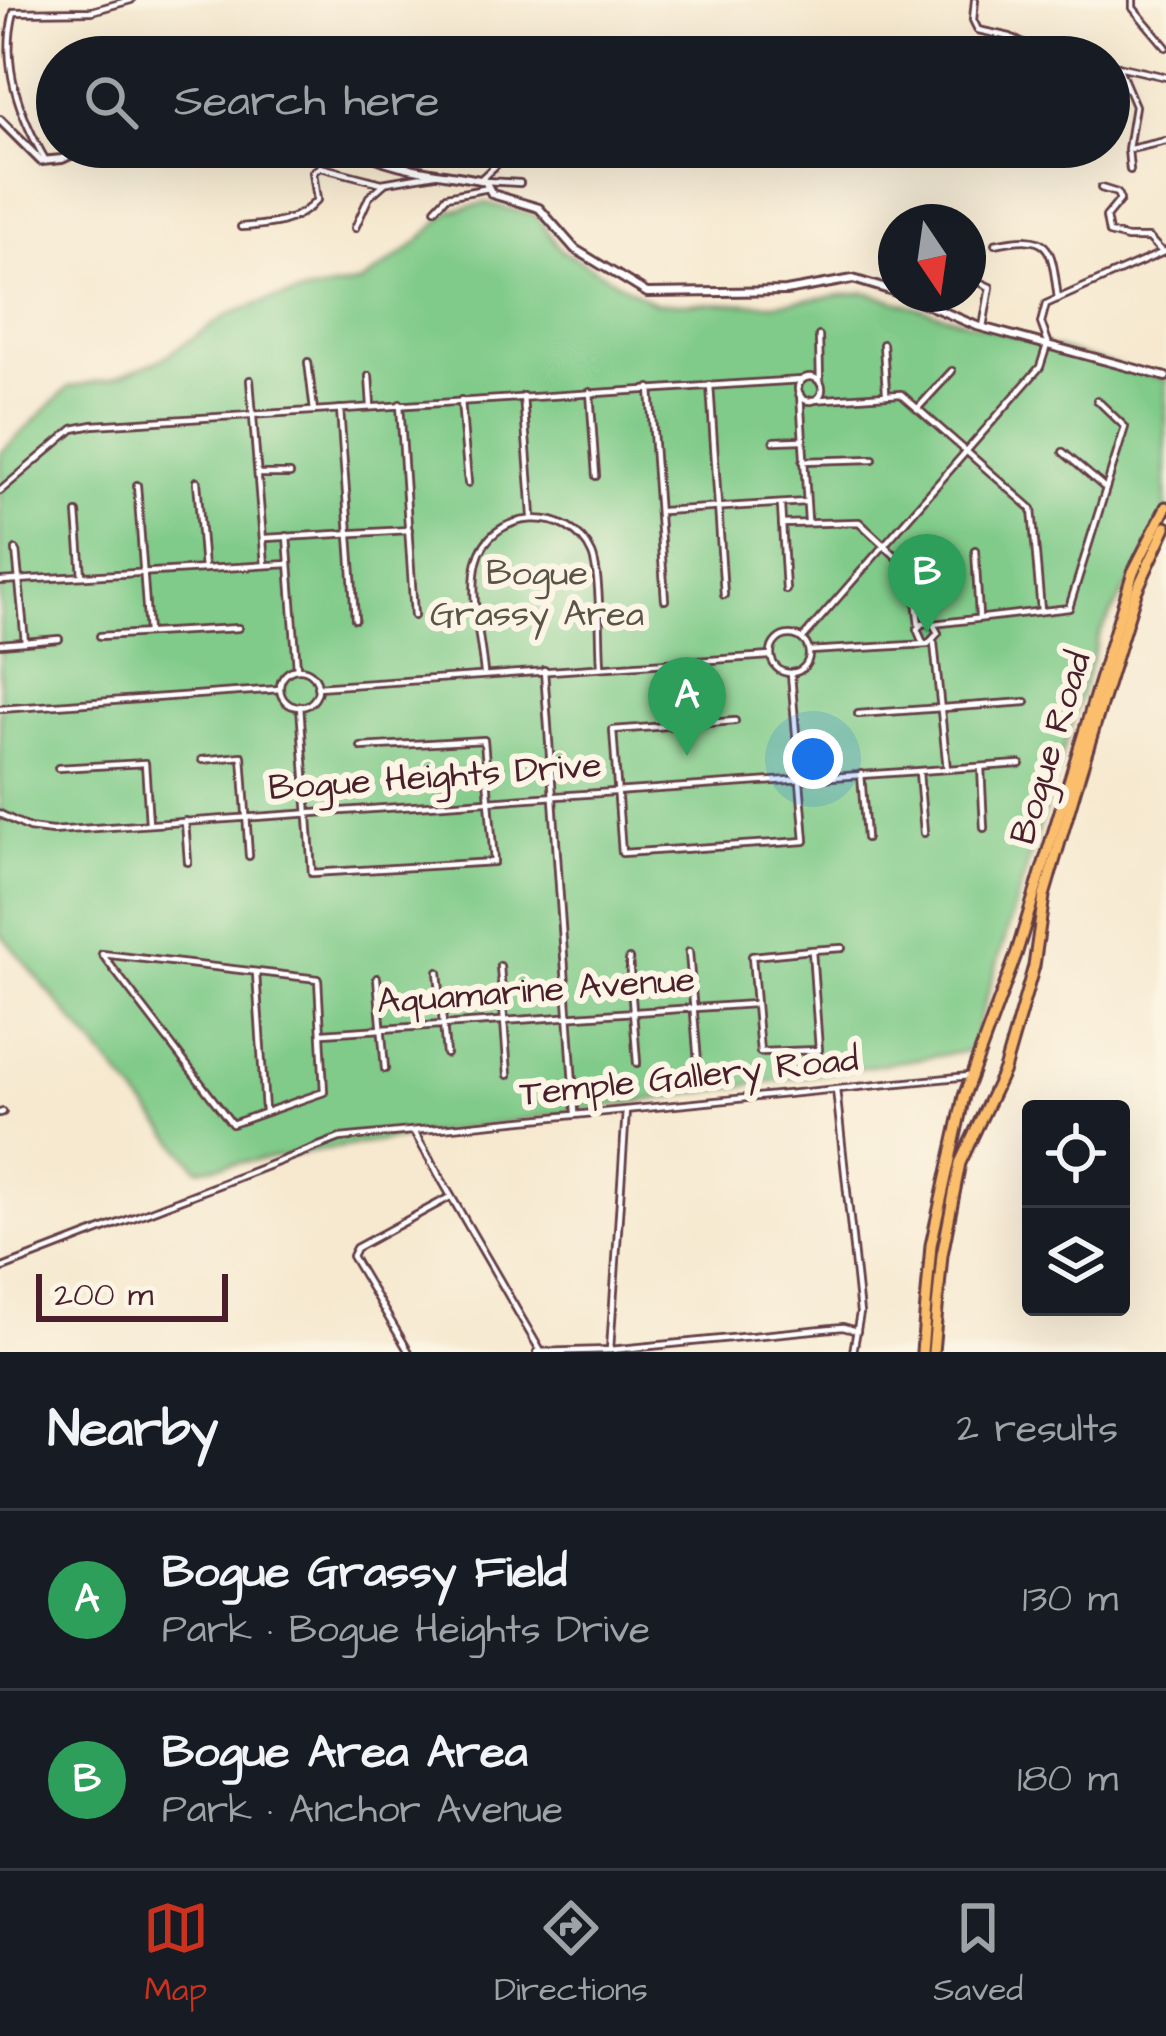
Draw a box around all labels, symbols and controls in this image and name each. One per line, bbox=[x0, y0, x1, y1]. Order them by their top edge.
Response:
search box bbox=[36, 36, 1130, 168]
icon: search bbox=[78, 69, 144, 135]
text: Search here bbox=[174, 71, 440, 133]
north arrow bbox=[878, 204, 986, 312]
pin: B bbox=[888, 534, 966, 633]
park label: Bogue Grassy Area bbox=[430, 548, 644, 640]
street label: Bogue Road bbox=[997, 645, 1105, 851]
pin: A bbox=[648, 657, 726, 756]
your location bbox=[783, 729, 843, 789]
street label: Bogue Heights Drive bbox=[267, 740, 603, 815]
street label: Aquamarine Avenue bbox=[375, 954, 697, 1028]
street label: Temple Gallery Road bbox=[517, 1034, 861, 1120]
map controls bbox=[1022, 1100, 1130, 1316]
button: locate bbox=[1022, 1100, 1130, 1208]
button: layers bbox=[1022, 1208, 1130, 1316]
scale bar bbox=[36, 1268, 228, 1321]
text: 200 m bbox=[54, 1272, 153, 1318]
text: Nearby bbox=[48, 1395, 218, 1466]
text: 2 results bbox=[957, 1403, 1118, 1457]
text: Bogue Grassy Field bbox=[162, 1542, 567, 1604]
text: A bbox=[75, 1573, 99, 1627]
text: 130 m bbox=[1023, 1573, 1118, 1627]
text: Park · Bogue Heights Drive bbox=[162, 1604, 650, 1658]
text: Bogue Area Area bbox=[162, 1722, 528, 1784]
text: B bbox=[73, 1753, 101, 1807]
text: 180 m bbox=[1017, 1753, 1118, 1807]
text: Park · Anchor Avenue bbox=[162, 1784, 563, 1838]
tab: Map bbox=[143, 1895, 209, 2013]
tab: Directions bbox=[494, 1895, 648, 2013]
tab: Saved bbox=[933, 1895, 1023, 2013]

